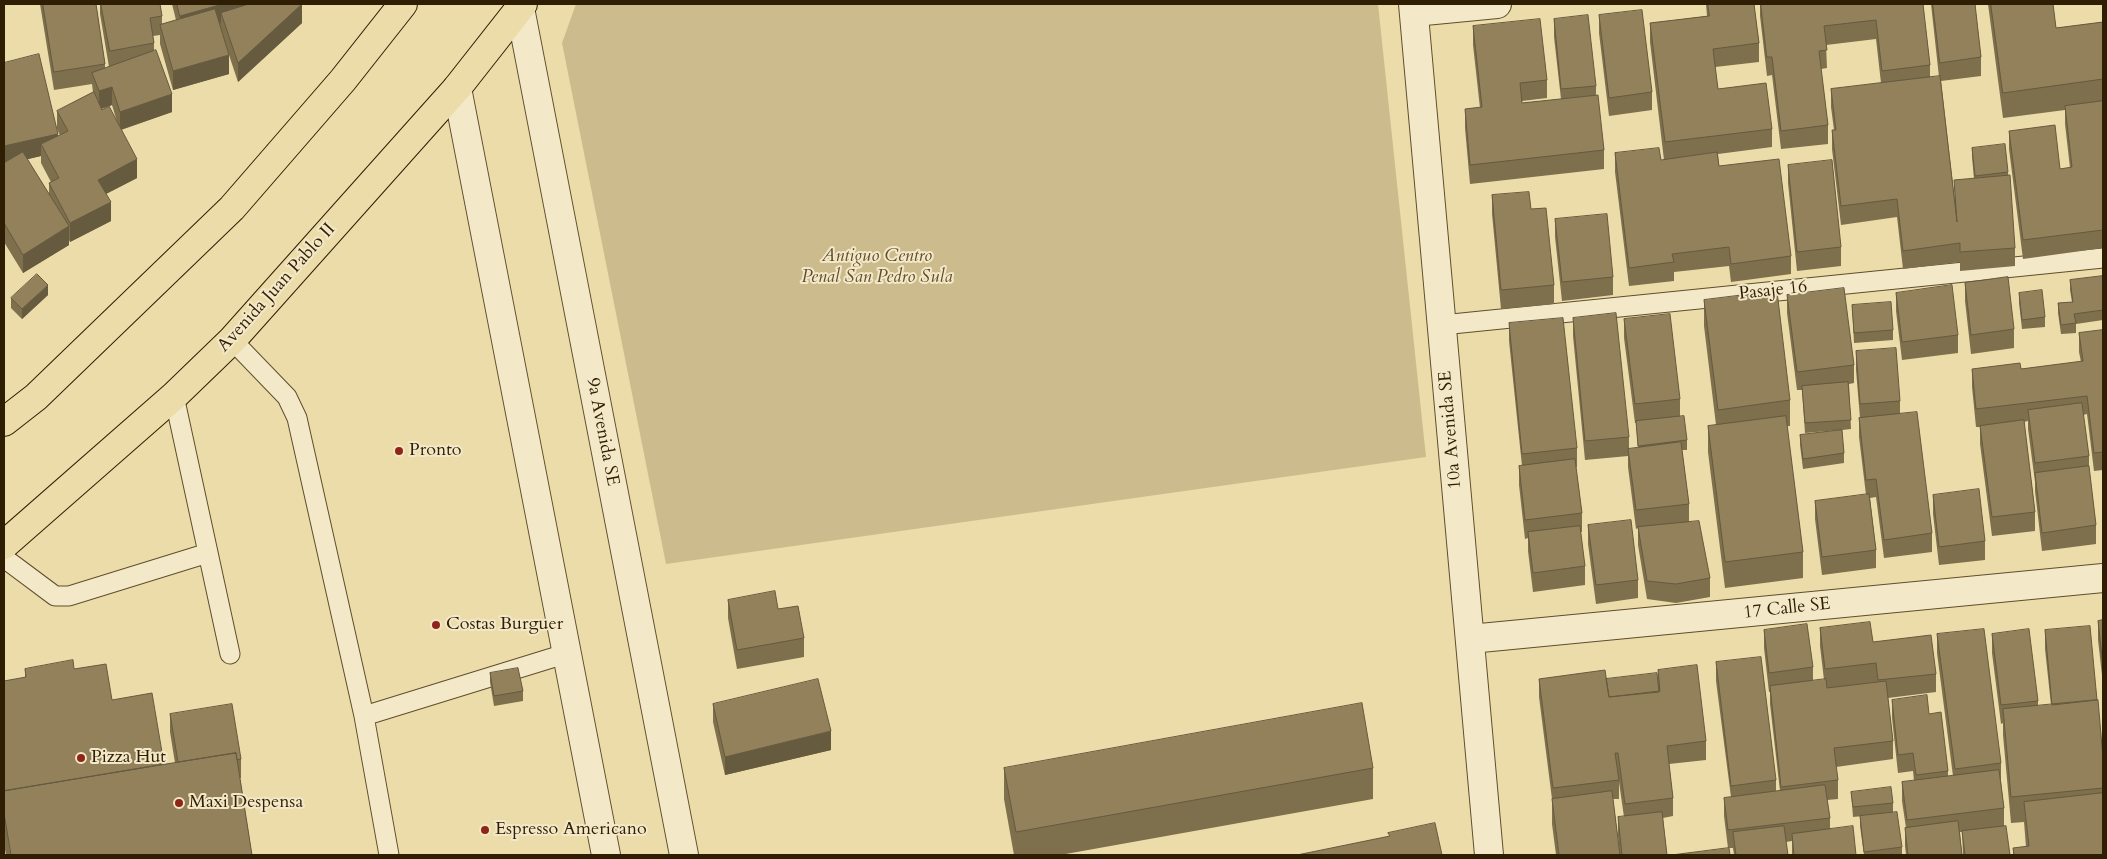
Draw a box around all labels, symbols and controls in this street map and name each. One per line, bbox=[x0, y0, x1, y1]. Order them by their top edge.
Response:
street label: Avenida Juan Pablo II bbox=[213, 219, 341, 357]
park label: Antiguo Centro Penal San Pedro Sula bbox=[802, 246, 952, 288]
street label: Pasaje 16 bbox=[1738, 277, 1808, 305]
street label: 10a Avenida SE bbox=[1435, 370, 1467, 490]
street label: 9a Avenida SE bbox=[581, 376, 623, 488]
place label: Pronto bbox=[409, 440, 462, 462]
marker: Pronto bbox=[393, 445, 405, 457]
street label: 17 Calle SE bbox=[1743, 594, 1831, 624]
place label: Costas Burguer bbox=[446, 614, 563, 636]
marker: Costas Burguer bbox=[430, 619, 442, 631]
place label: Pizza Hut bbox=[91, 747, 166, 769]
marker: Pizza Hut bbox=[75, 752, 87, 764]
place label: Maxi Despensa bbox=[189, 792, 303, 814]
marker: Maxi Despensa bbox=[173, 797, 185, 809]
place label: Espresso Americano bbox=[495, 819, 647, 841]
marker: Espresso Americano bbox=[479, 824, 491, 836]

